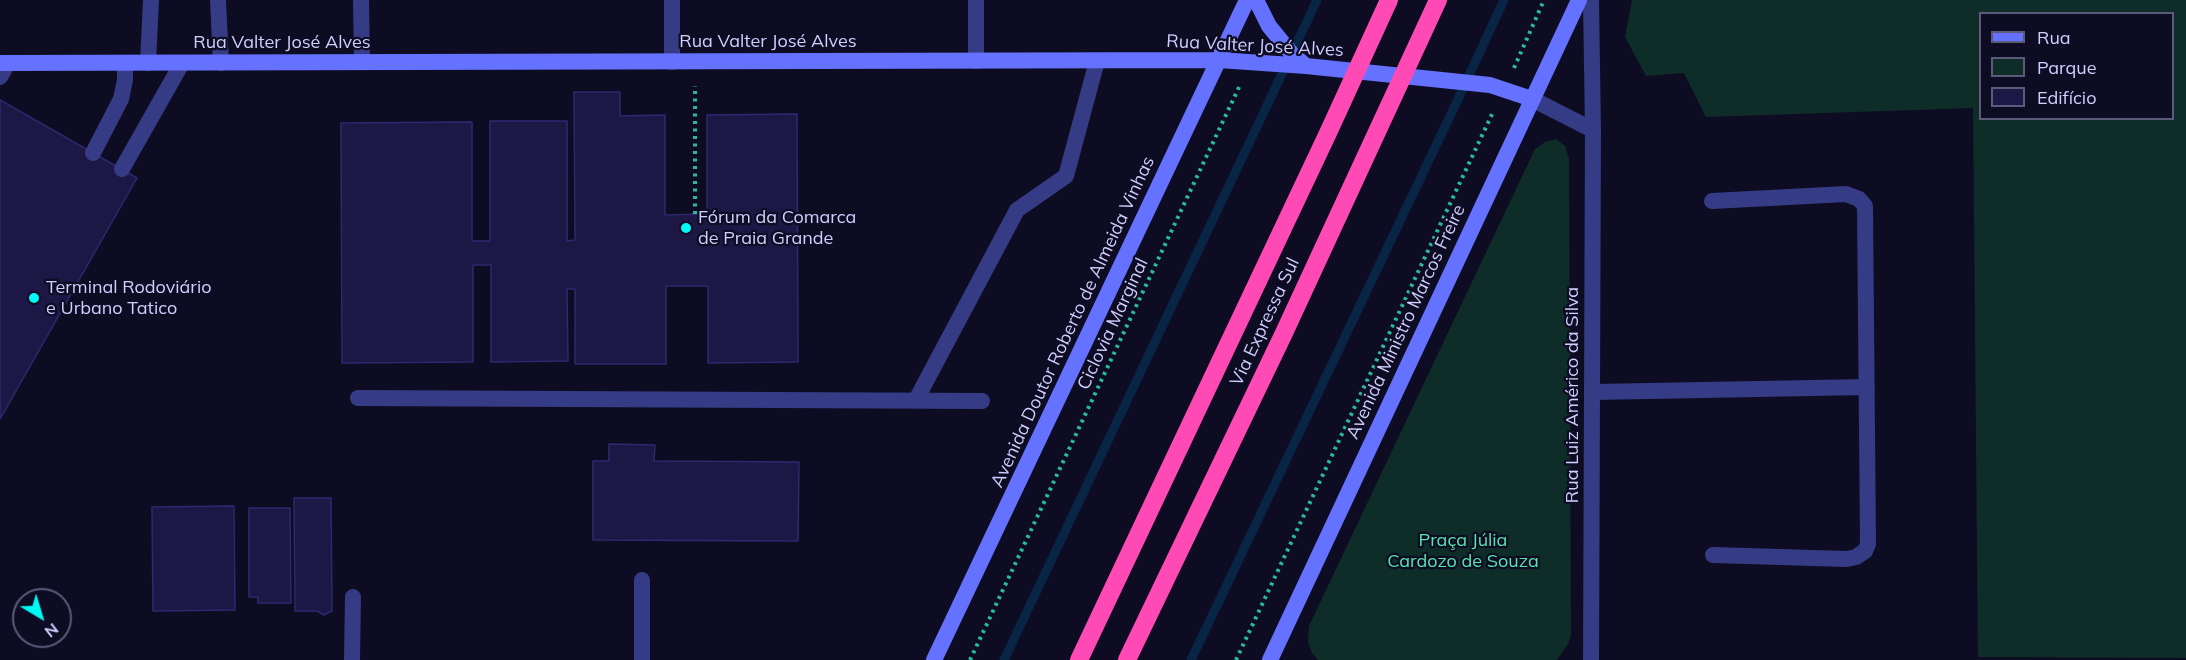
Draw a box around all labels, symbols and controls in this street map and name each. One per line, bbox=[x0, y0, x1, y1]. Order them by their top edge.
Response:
legend bbox=[1979, 12, 2174, 120]
text: Rua bbox=[2037, 26, 2071, 49]
street label: Rua Valter José Alves bbox=[679, 31, 857, 53]
street label: Rua Valter José Alves bbox=[1166, 31, 1344, 61]
street label: Rua Valter José Alves bbox=[193, 32, 371, 54]
text: Parque bbox=[2037, 56, 2096, 79]
text: Edifício bbox=[2037, 86, 2096, 109]
street label: Avenida Doutor Roberto de Almeida Vinhas bbox=[987, 153, 1159, 491]
street label: Avenida Ministro Marcos Freire bbox=[1342, 201, 1470, 443]
place label: Fórum da Comarca de Praia Grande bbox=[698, 207, 856, 250]
marker: Fórum da Comarca de Praia Grande bbox=[679, 221, 693, 235]
street label: Ciclovia Marginal bbox=[1073, 255, 1153, 393]
street label: Via Expressa Sul bbox=[1226, 255, 1304, 389]
place label: Terminal Rodoviário e Urbano Tatico bbox=[46, 277, 211, 320]
street label: Rua Luiz Américo da Silva bbox=[1562, 287, 1584, 503]
marker: Terminal Rodoviário e Urbano Tatico bbox=[27, 291, 41, 305]
park label: Praça Júlia Cardozo de Souza bbox=[1387, 530, 1539, 572]
north arrow bbox=[12, 588, 72, 648]
text: N bbox=[41, 619, 63, 642]

